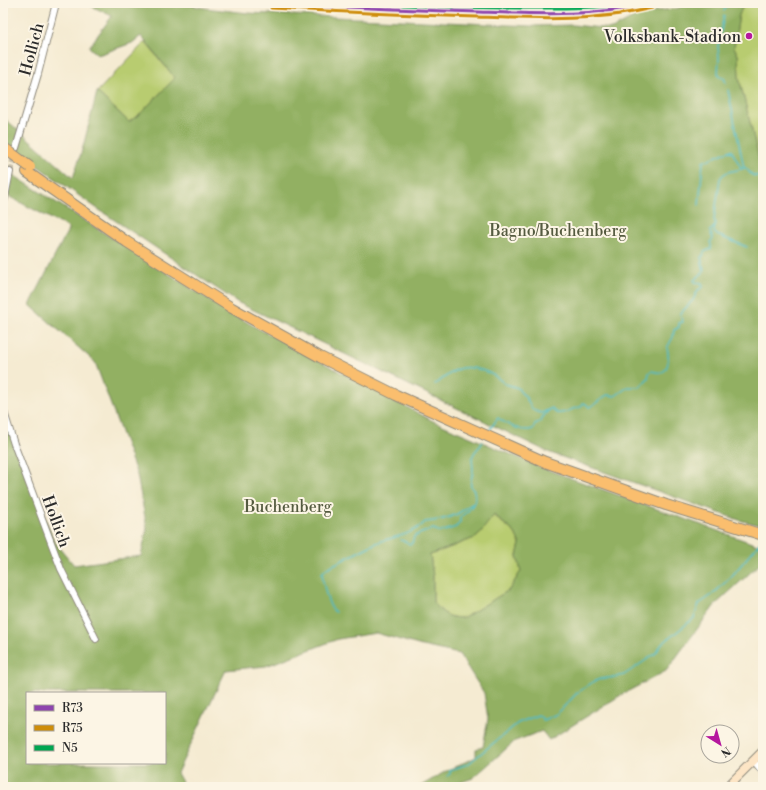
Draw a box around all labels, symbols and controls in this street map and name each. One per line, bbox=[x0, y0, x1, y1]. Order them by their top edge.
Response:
street label: Hollich bbox=[15, 20, 49, 78]
place label: Volksbank-Stadion bbox=[603, 27, 741, 47]
marker: Volksbank-Stadion bbox=[744, 31, 754, 41]
park label: Bagno/Buchenberg bbox=[489, 221, 627, 241]
street label: Hollich bbox=[37, 493, 75, 551]
park label: Buchenberg bbox=[243, 497, 333, 517]
legend bbox=[26, 692, 166, 764]
text: R73 bbox=[62, 701, 83, 716]
text: R75 bbox=[62, 721, 83, 736]
north arrow bbox=[700, 724, 740, 764]
text: N5 bbox=[62, 741, 78, 756]
text: N bbox=[717, 743, 733, 760]

